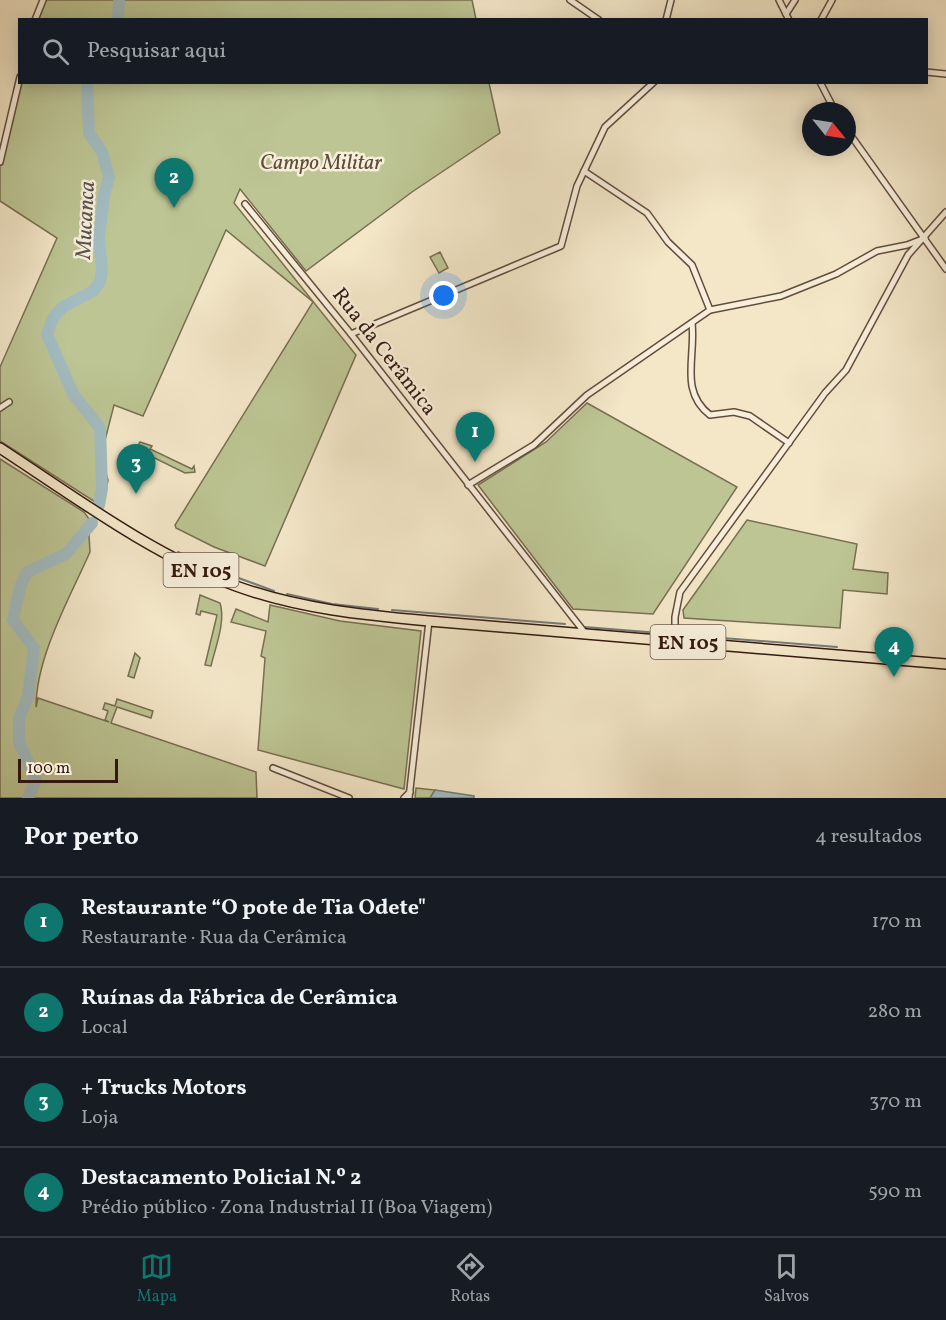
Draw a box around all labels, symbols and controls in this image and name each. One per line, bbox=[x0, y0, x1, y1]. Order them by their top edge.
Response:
search box bbox=[18, 18, 928, 84]
icon: search bbox=[39, 35, 72, 68]
text: Pesquisar aqui bbox=[87, 36, 226, 67]
north arrow bbox=[802, 102, 856, 156]
park label: Campo Militar bbox=[260, 149, 382, 178]
pin: 2 bbox=[154, 158, 194, 208]
water label: Mucanca bbox=[69, 180, 104, 261]
your location bbox=[429, 281, 458, 310]
street label: Rua da Cerâmica bbox=[325, 282, 443, 422]
pin: 1 bbox=[456, 412, 494, 462]
pin: 3 bbox=[116, 444, 156, 494]
road number: EN 105 bbox=[164, 553, 238, 587]
road number: EN 105 bbox=[650, 625, 726, 659]
pin: 4 bbox=[874, 628, 914, 677]
scale bar bbox=[18, 756, 118, 784]
text: 100 m bbox=[27, 758, 70, 780]
text: Por perto bbox=[24, 819, 139, 855]
text: 4 resultados bbox=[815, 823, 922, 851]
text: Restaurante “O pote de Tia Odete" bbox=[81, 893, 426, 924]
text: 1 bbox=[39, 908, 48, 936]
text: 170 m bbox=[872, 908, 922, 936]
text: Restaurante · Rua da Cerâmica bbox=[81, 924, 347, 952]
text: Ruínas da Fábrica de Cerâmica bbox=[81, 983, 398, 1014]
text: 2 bbox=[38, 998, 49, 1026]
text: 280 m bbox=[867, 998, 922, 1026]
text: Local bbox=[81, 1014, 128, 1042]
text: + Trucks Motors bbox=[81, 1073, 247, 1104]
text: 3 bbox=[38, 1088, 49, 1116]
text: 370 m bbox=[869, 1088, 922, 1116]
text: Loja bbox=[81, 1104, 118, 1132]
text: Destacamento Policial N.º 2 bbox=[81, 1163, 362, 1194]
text: 4 bbox=[37, 1178, 50, 1206]
text: 590 m bbox=[868, 1178, 922, 1206]
text: Prédio público · Zona Industrial II (Boa Viagem) bbox=[81, 1194, 492, 1222]
tab: Mapa bbox=[137, 1250, 177, 1308]
tab: Rotas bbox=[451, 1250, 490, 1308]
tab: Salvos bbox=[764, 1250, 809, 1308]

